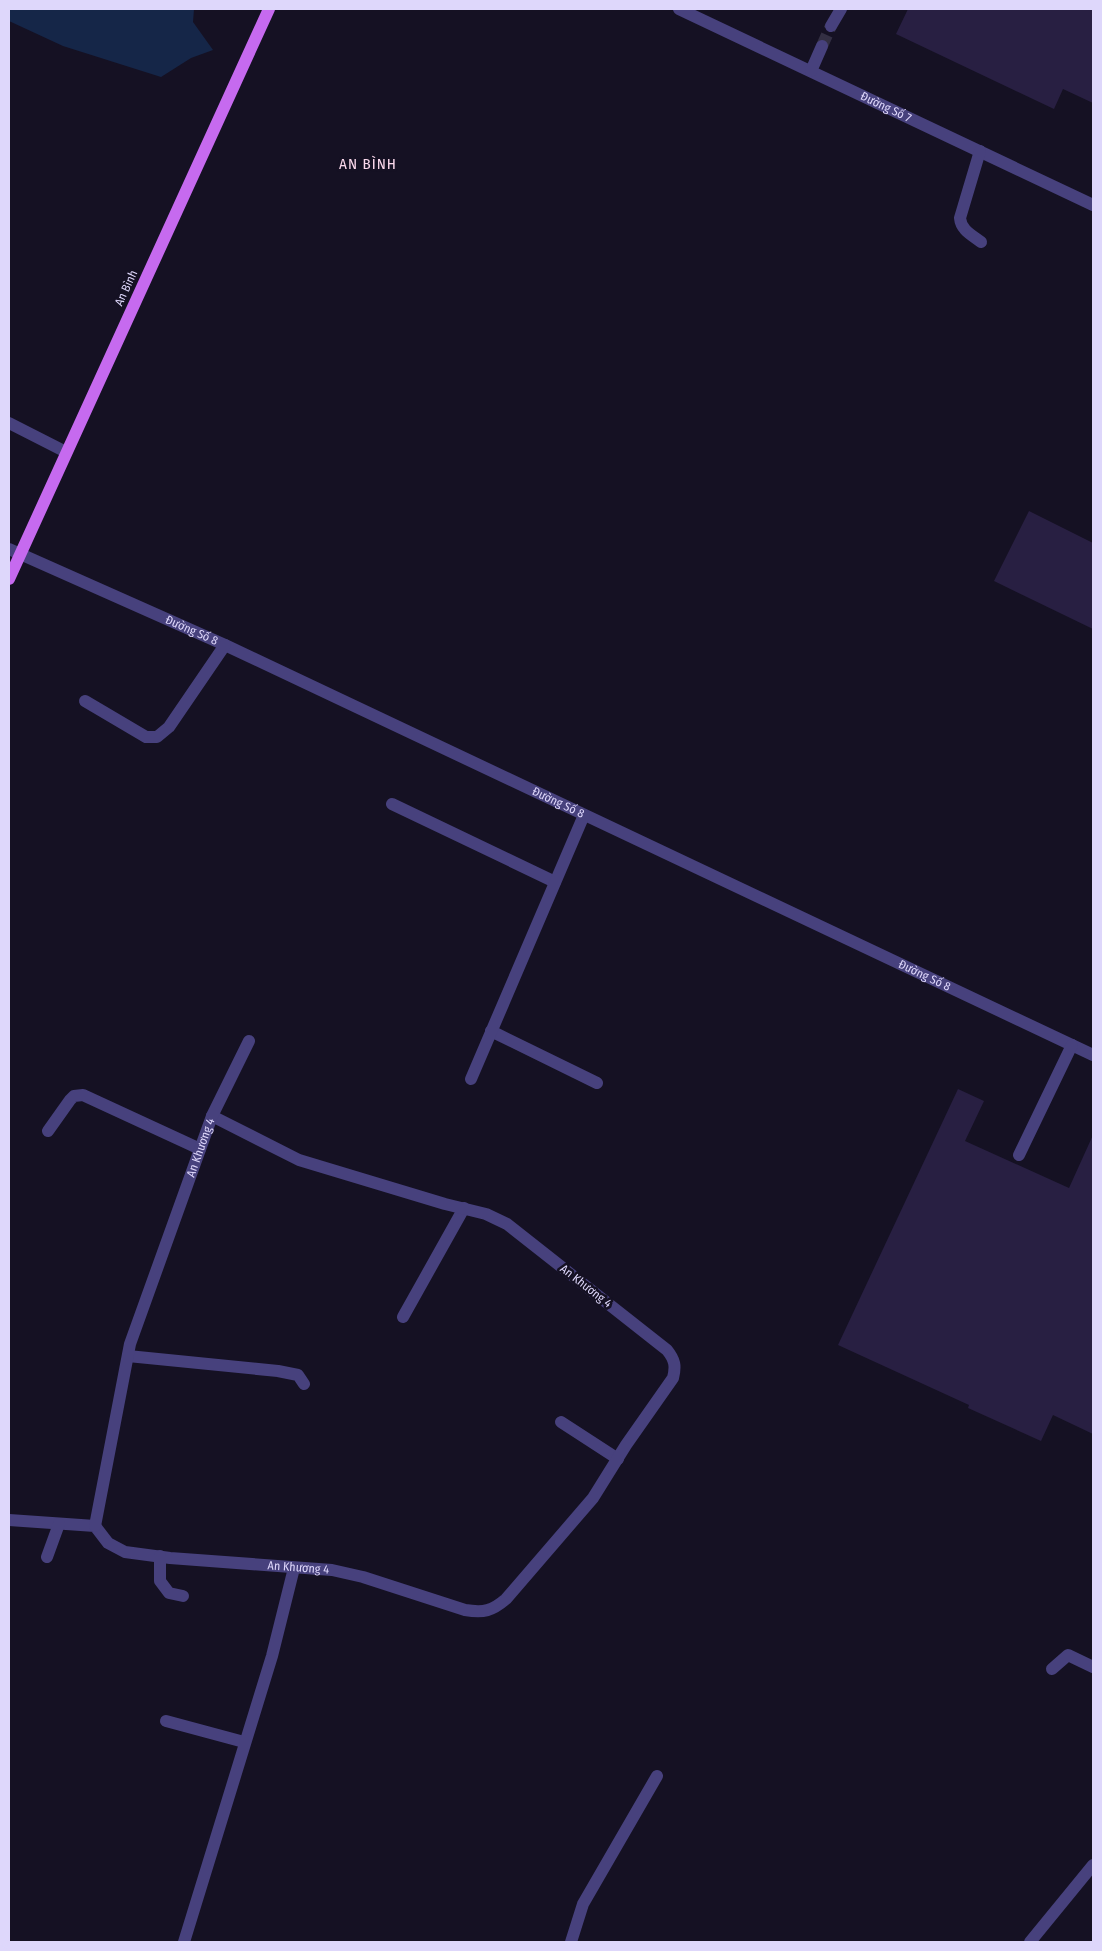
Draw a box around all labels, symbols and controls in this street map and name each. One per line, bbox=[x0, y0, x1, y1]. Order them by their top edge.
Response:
street label: Đường Số 7 bbox=[858, 89, 914, 125]
district label: AN BÌNH bbox=[339, 155, 397, 173]
street label: An Bình bbox=[112, 268, 140, 308]
street label: Đường Số 8 bbox=[163, 612, 220, 648]
street label: Đường Số 8 bbox=[530, 784, 587, 821]
street label: Đường Số 8 bbox=[896, 957, 953, 994]
street label: An Khương 4 bbox=[184, 1116, 218, 1179]
street label: An Khương 4 bbox=[557, 1262, 615, 1311]
street label: An Khương 4 bbox=[267, 1558, 330, 1577]

